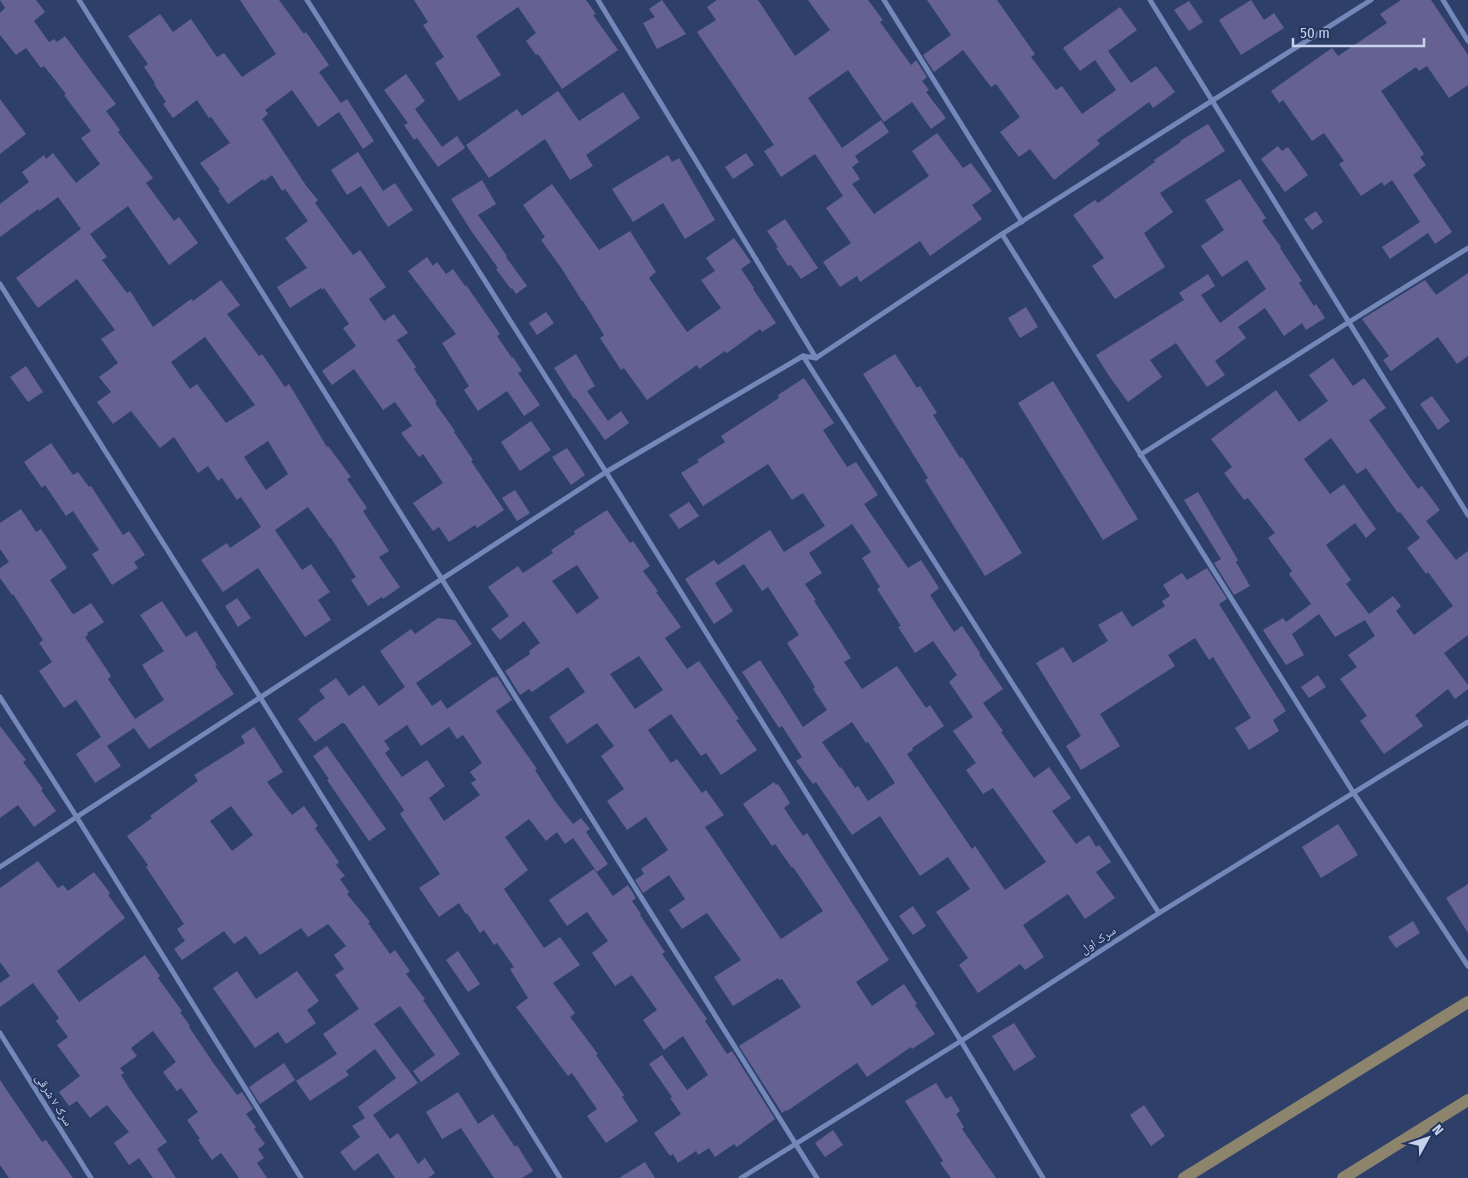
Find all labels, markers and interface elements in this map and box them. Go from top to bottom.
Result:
scale bar [1293,15,1424,47]
text: 50 m [1300,24,1330,42]
street label: سرک‌ اول [1077,923,1119,957]
street label: سرک ۷ شرقی [33,1071,75,1129]
north arrow [1403,1113,1453,1163]
text: N [1428,1121,1447,1139]

